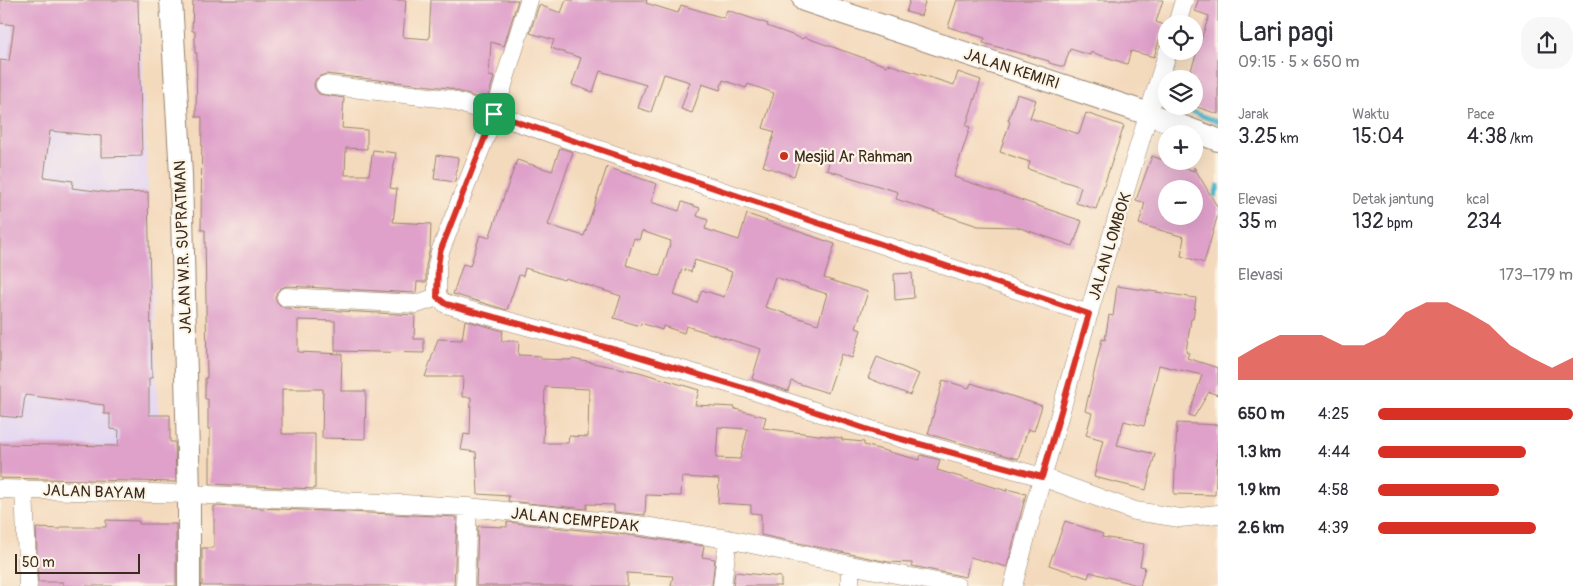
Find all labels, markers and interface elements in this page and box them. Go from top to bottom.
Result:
map controls [1158,15,1203,225]
button: locate [1158,15,1203,60]
text: Lari pagi [1238,15,1333,50]
button: share [1521,17,1573,69]
street label: JALAN KEMIRI [961,44,1062,94]
text: 09:15 · 5 × 650 m [1238,52,1360,72]
button: layers [1158,70,1203,115]
pin [473,93,515,135]
icon: arrive [480,100,508,128]
text: Jarak [1238,106,1269,123]
text: Waktu [1352,106,1389,123]
text: Pace [1467,106,1494,123]
text: 3.25 [1238,123,1277,150]
text: 15:04 [1352,123,1404,150]
text: 4:38 [1467,123,1507,150]
button: + [1158,125,1203,170]
text: km [1277,130,1299,147]
text: /km [1507,130,1533,147]
place label: Mesjid Ar Rahman [794,147,912,167]
marker: Mesjid Ar Rahman [778,150,790,162]
street label: JALAN W.R. SUPRATMAN [170,160,196,334]
button: − [1158,180,1203,225]
street label: JALAN LOMBOK [1084,190,1136,302]
text: Elevasi [1238,191,1277,208]
text: Detak jantung [1352,191,1434,208]
text: kcal [1467,191,1489,208]
text: 35 [1238,208,1261,235]
text: 132 [1352,208,1384,235]
text: 234 [1467,208,1502,235]
text: m [1261,215,1277,232]
text: bpm [1384,215,1413,232]
text: Elevasi [1238,265,1283,285]
text: 173–179 m [1499,265,1573,285]
text: 650 m [1238,404,1285,424]
text: 4:25 [1318,404,1349,424]
text: 1.3 km [1238,442,1281,462]
text: 4:44 [1318,442,1350,462]
street label: JALAN BAYAM [42,480,145,504]
text: 1.9 km [1238,480,1280,500]
text: 4:58 [1318,480,1348,500]
street label: JALAN CEMPEDAK [510,503,640,537]
text: 2.6 km [1238,518,1284,538]
text: 4:39 [1318,518,1349,538]
scale bar [15,551,140,574]
text: 50 m [22,554,55,571]

